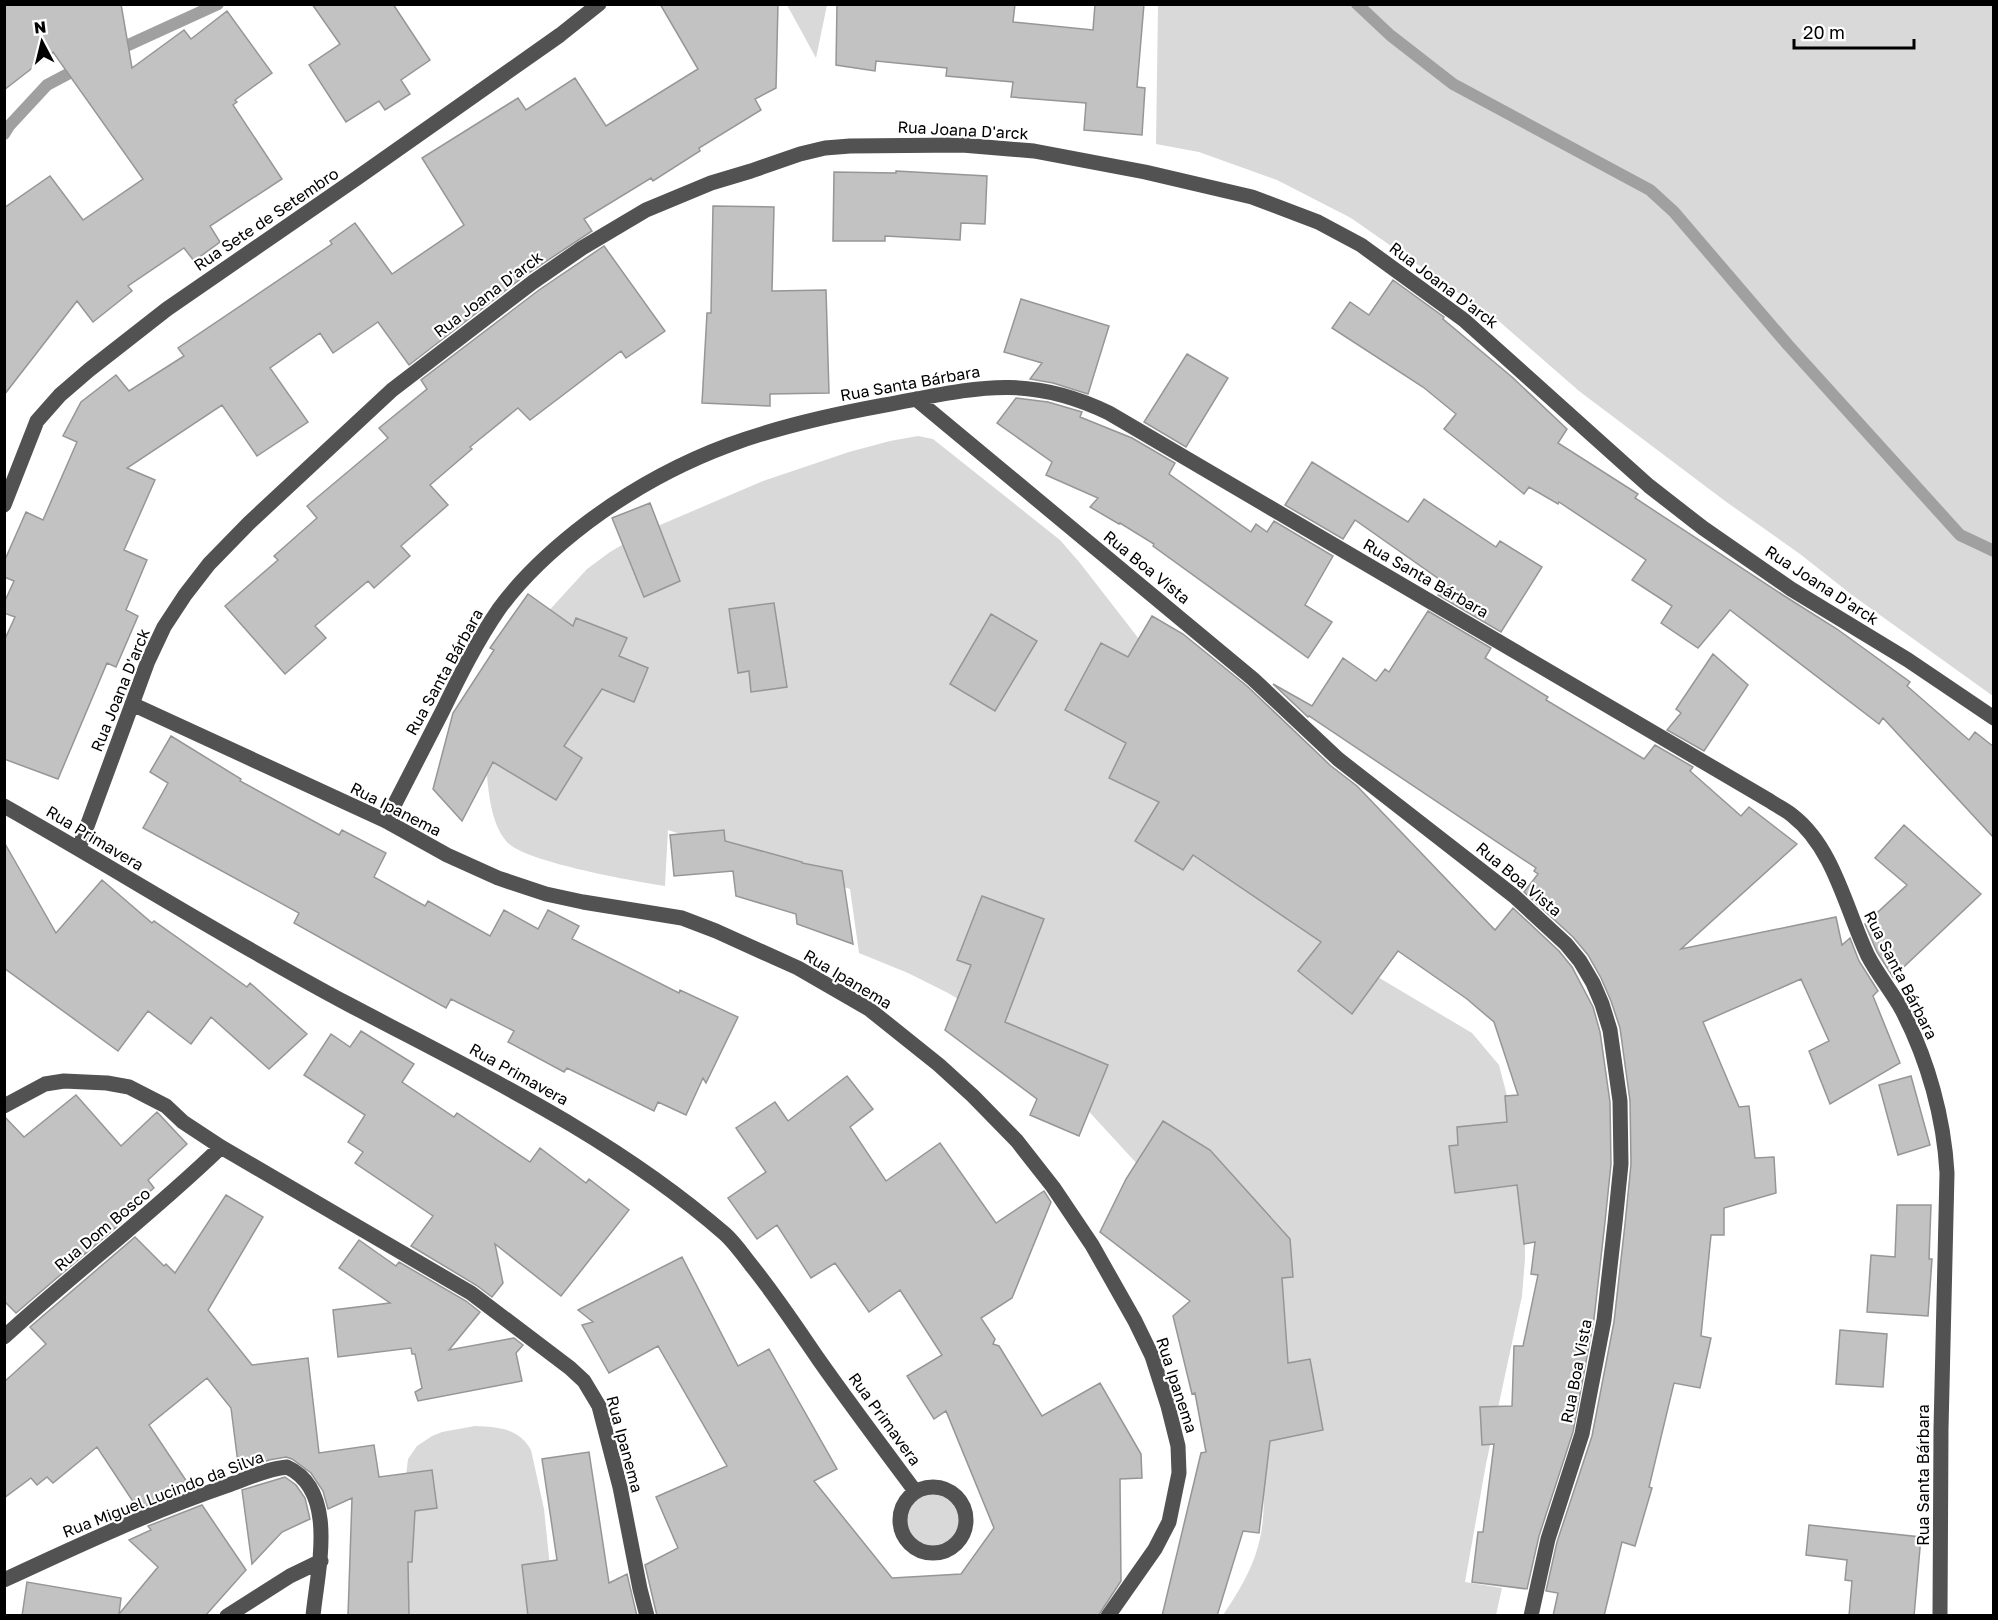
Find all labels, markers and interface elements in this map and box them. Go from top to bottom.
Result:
north arrow [12,12,72,72]
scale bar [1794,12,1914,50]
text: N [33,16,47,38]
text: 20 m [1803,21,1845,43]
street label: Rua Joana D'arck [897,117,1029,143]
street label: Rua Sete de Setembro [190,163,342,275]
street label: Rua Joana D'arck [1386,238,1502,332]
street label: Rua Joana D'arck [430,247,546,341]
street label: Rua Santa Bárbara [838,361,982,405]
street label: Rua Boa Vista [1100,526,1194,608]
street label: Rua Santa Bárbara [1360,534,1492,622]
street label: Rua Joana D'arck [1762,541,1882,629]
street label: Rua Santa Bárbara [401,605,487,739]
street label: Rua Joana D'arck [86,625,154,755]
street label: Rua Ipanema [347,778,445,840]
street label: Rua Primavera [43,801,147,875]
street label: Rua Boa Vista [1472,837,1566,921]
street label: Rua Santa Bárbara [1860,907,1942,1043]
street label: Rua Ipanema [800,945,896,1013]
street label: Rua Primavera [466,1039,572,1109]
street label: Rua Dom Bosco [50,1183,154,1275]
street label: Rua Boa Vista [1556,1317,1596,1425]
street label: Rua Ipanema [1152,1335,1202,1435]
street label: Rua Primavera [845,1369,925,1469]
street label: Rua Ipanema [602,1393,648,1495]
street label: Rua Santa Bárbara [1913,1404,1933,1546]
street label: Rua Miguel Lucindo da Silva [60,1446,266,1542]

